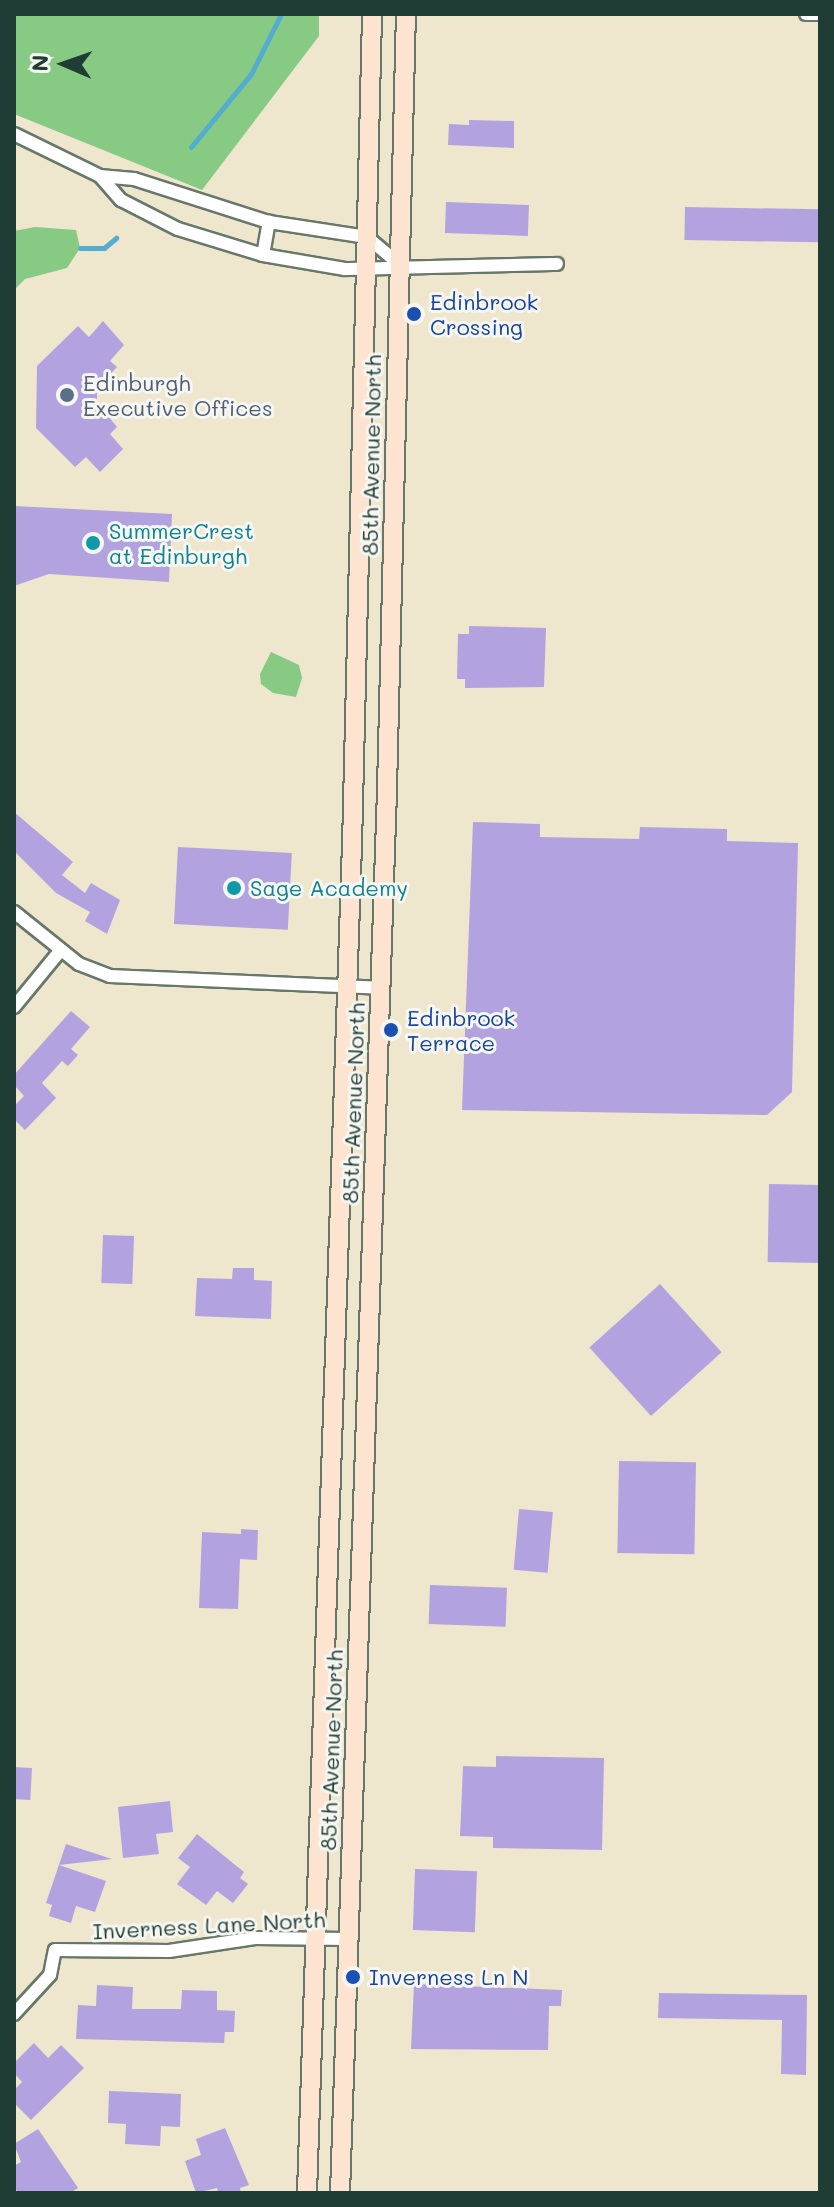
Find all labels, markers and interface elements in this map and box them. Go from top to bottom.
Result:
north arrow [24,24,104,104]
text: N [25,54,54,72]
place label: Edinbrook Crossing [430,288,538,340]
marker: Edinbrook Crossing [405,305,423,323]
street label: 85th Avenue North [356,354,386,556]
place label: Edinburgh Executive Offices [83,369,273,420]
marker: Edinburgh Executive Offices [58,386,76,404]
place label: SummerCrest at Edinburgh [109,517,254,568]
marker: SummerCrest at Edinburgh [84,534,102,552]
place label: Sage Academy [250,875,408,901]
marker: Sage Academy [225,879,243,897]
street label: 85th Avenue North [336,1002,370,1204]
place label: Edinbrook Terrace [407,1004,515,1056]
marker: Edinbrook Terrace [382,1021,400,1039]
street label: 85th Avenue North [314,1649,348,1851]
street label: Inverness Lane North [92,1906,326,1944]
place label: Inverness Ln N [369,1964,528,1990]
marker: Inverness Ln N [344,1968,362,1986]

